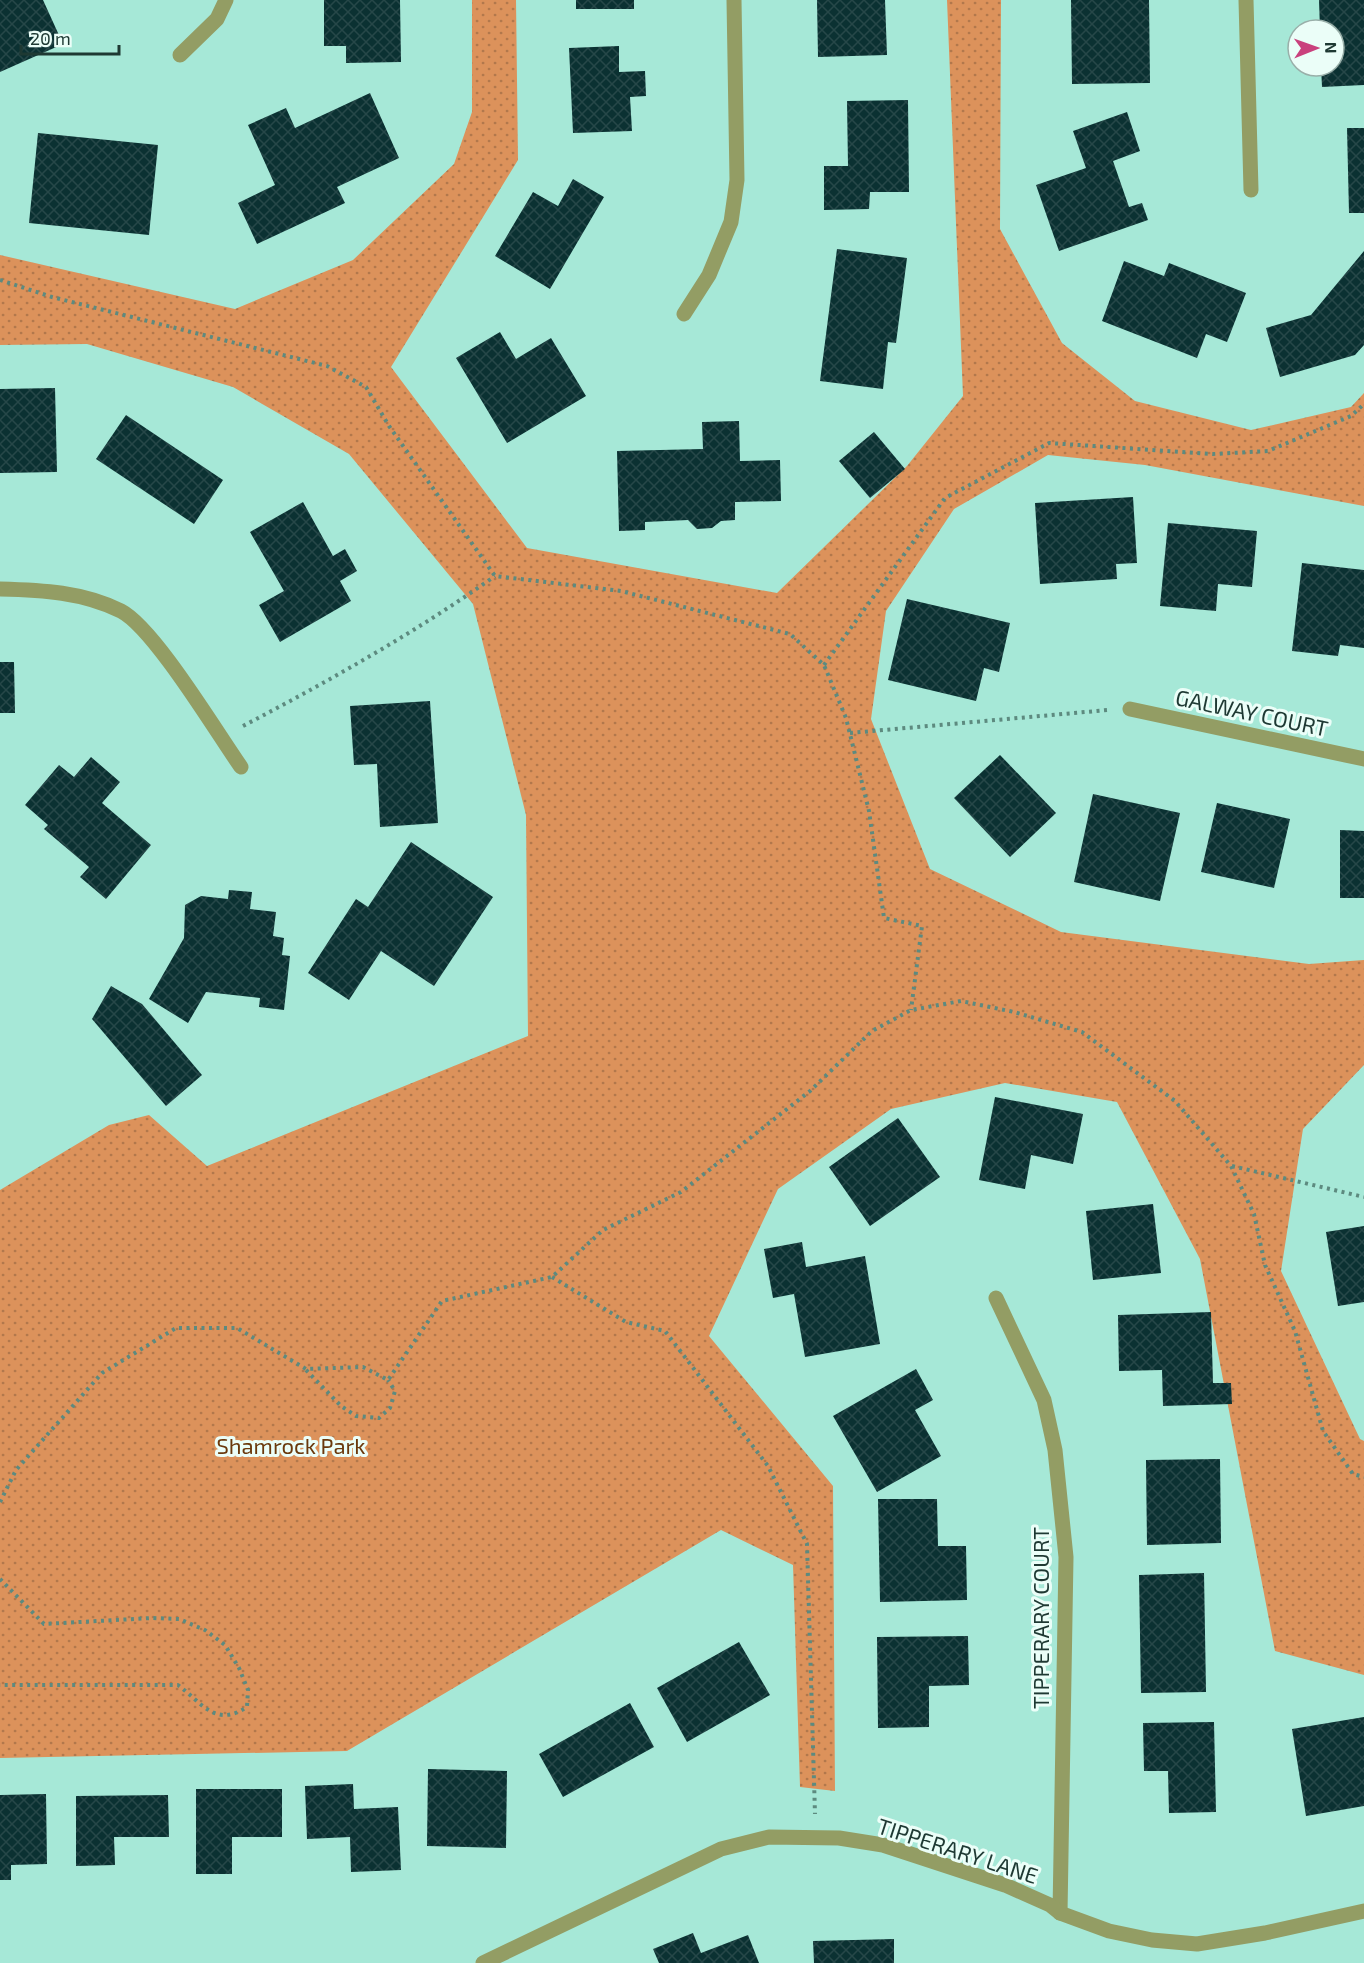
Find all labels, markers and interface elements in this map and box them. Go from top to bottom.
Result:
scale bar [21,18,118,56]
north arrow [1286,18,1346,78]
text: 20 m [30,27,71,49]
text: N [1322,42,1341,54]
street label: GALWAY COURT [1173,683,1331,741]
park label: Shamrock Park [216,1432,366,1458]
street label: TIPPERARY COURT [1027,1527,1053,1709]
street label: TIPPERARY LANE [875,1812,1041,1888]

